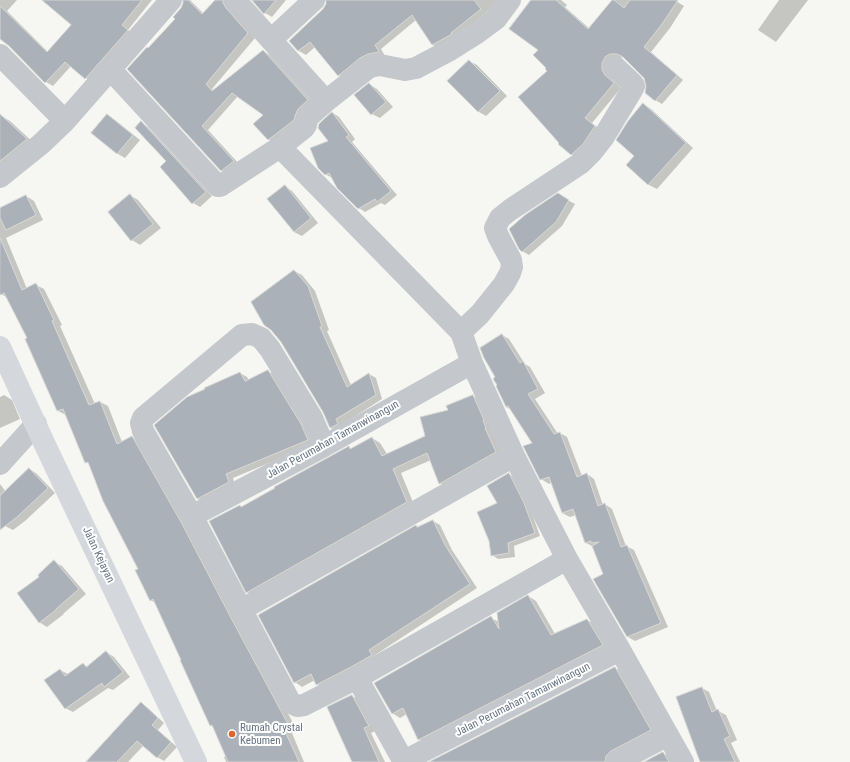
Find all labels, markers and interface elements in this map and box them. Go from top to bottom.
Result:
street label: Jalan Perumahan Tamanwinangun [265,398,401,482]
street label: Jalan Kejayan [79,525,117,585]
street label: Jalan Perumahan Tamanwinangun [454,660,592,740]
place label: Rumah Crystal Kebumen [240,721,303,747]
marker: Rumah Crystal Kebumen [227,729,237,739]

